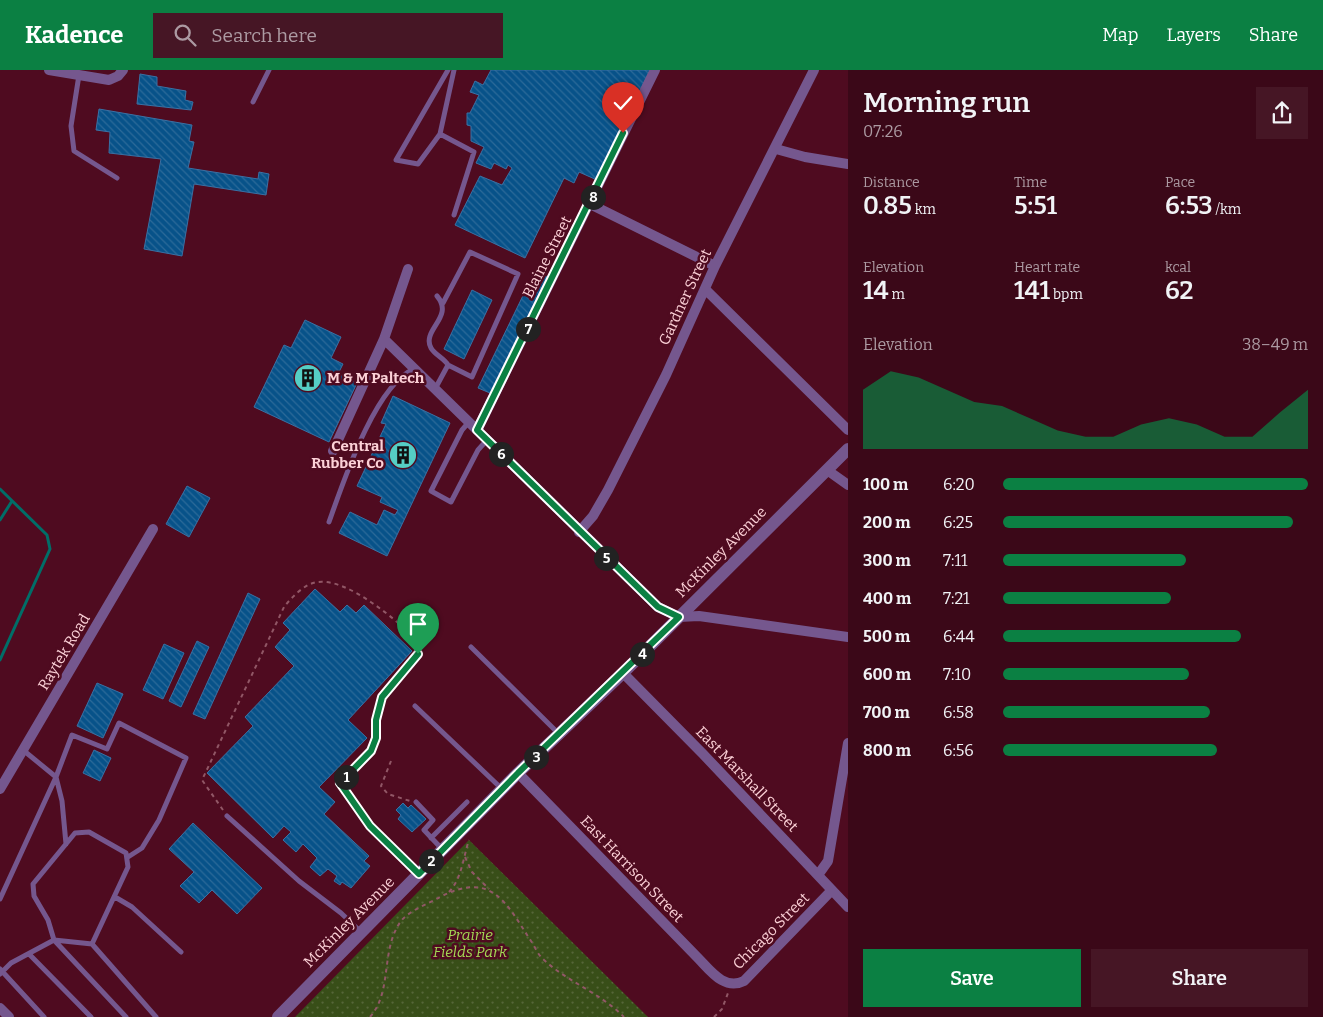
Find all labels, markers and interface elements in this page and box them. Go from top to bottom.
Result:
search box [153,13,503,58]
text: Kadence [25,21,123,49]
icon: search [171,21,199,49]
text: Search here [211,24,317,47]
text: Map [1102,24,1138,46]
text: Layers [1166,24,1221,46]
text: Share [1249,24,1298,46]
pin [602,82,644,133]
text: Morning run [863,86,1030,119]
button: share [1256,87,1308,139]
icon: check [609,89,637,117]
text: 07:26 [863,122,903,141]
text: Distance [863,174,920,191]
text: Time [1014,174,1047,191]
text: Pace [1165,174,1195,191]
pin: 8 [580,184,606,210]
text: 8 [589,189,598,206]
text: 0.85 [863,191,912,221]
text: 5:51 [1014,191,1057,221]
text: 6:53 [1165,191,1213,221]
text: km [912,201,936,218]
text: /km [1213,201,1241,218]
street label: Blaine Street [519,213,576,301]
street label: Gardner Street [655,246,715,348]
text: Elevation [863,259,924,276]
text: Heart rate [1014,259,1080,276]
text: kcal [1165,259,1191,276]
text: 14 [863,276,889,306]
text: 141 [1014,276,1050,306]
text: 62 [1165,276,1193,306]
text: m [889,286,905,303]
text: bpm [1050,286,1083,303]
pin: 7 [516,316,540,342]
text: 7 [525,321,532,338]
text: Elevation [863,335,933,354]
text: 38–49 m [1242,335,1308,354]
building icon: M & M Paltech [293,363,323,393]
place label: M & M Paltech [327,369,425,387]
place label: Central Rubber Co [311,437,384,472]
building icon: Central Rubber Co [388,440,418,470]
pin: 6 [488,442,514,466]
text: 6 [497,446,506,463]
text: 100 m [863,475,908,494]
text: 6:20 [943,475,975,494]
street label: McKinley Avenue [672,503,770,601]
text: 200 m [863,513,910,532]
text: 6:25 [943,513,973,532]
pin: 5 [594,546,618,570]
text: 5 [603,550,610,567]
text: 300 m [863,551,911,570]
text: 7:11 [943,551,967,570]
text: 400 m [863,589,911,608]
text: 7:21 [943,589,970,608]
pin [397,603,439,654]
icon: arrive [404,610,432,638]
street label: Raytek Road [34,611,94,693]
text: 500 m [863,627,910,646]
text: 6:44 [943,627,975,646]
pin: 4 [630,642,654,666]
text: 4 [638,646,647,663]
text: 600 m [863,665,911,684]
text: 7:10 [943,665,971,684]
text: 700 m [863,703,910,722]
text: 6:58 [943,703,974,722]
street label: East Marshall Street [692,723,802,836]
text: 800 m [863,741,911,760]
text: 6:56 [943,741,974,760]
pin: 3 [524,744,548,770]
text: 3 [532,749,541,766]
pin: 1 [334,764,358,790]
text: 1 [343,769,350,786]
street label: East Harrison Street [577,812,688,926]
pin: 2 [418,848,444,874]
text: 2 [428,853,435,870]
street label: McKinley Avenue [300,873,398,971]
street label: Chicago Street [729,889,813,973]
park label: Prairie Fields Park [433,926,508,961]
button: Save [863,949,1081,1007]
button: Share [1091,949,1308,1007]

